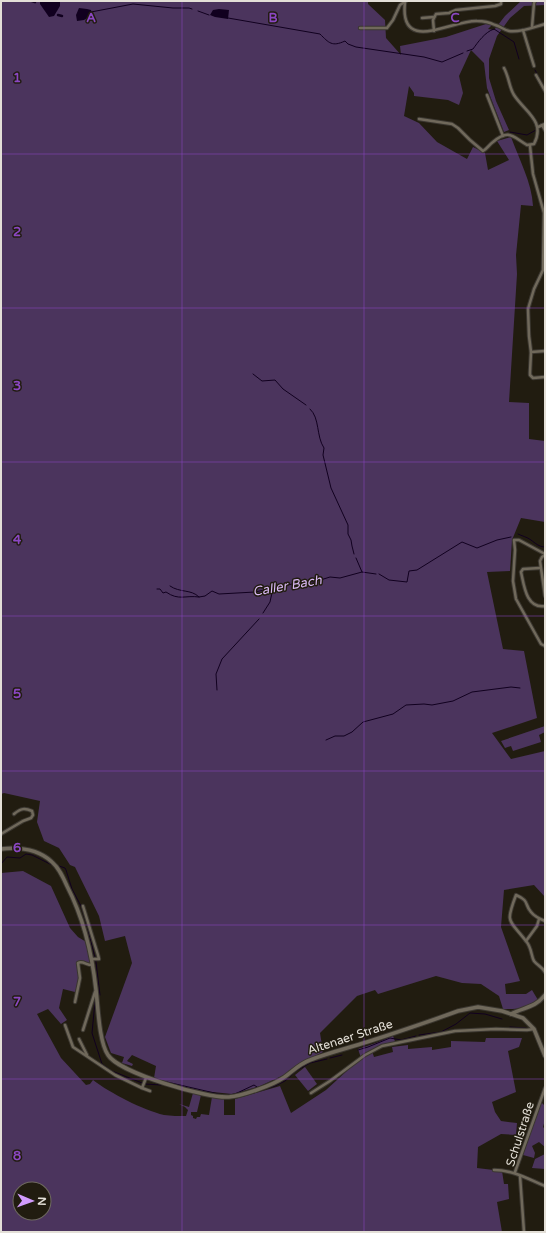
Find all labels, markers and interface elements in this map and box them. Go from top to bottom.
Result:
text: A [86,10,96,26]
text: B [268,10,278,26]
text: C [450,10,460,26]
text: 1 [13,70,21,86]
text: 2 [13,224,21,240]
text: 3 [13,378,21,394]
text: 4 [13,532,22,548]
water label: Caller Bach [251,572,324,600]
text: 5 [13,686,21,702]
text: 6 [13,840,21,856]
text: 7 [13,994,21,1010]
street label: Altenaer Straße [306,1017,395,1057]
street label: Schulstraße [503,1100,537,1168]
text: 8 [13,1148,21,1164]
north arrow [12,1181,52,1221]
text: N [35,1197,48,1206]

